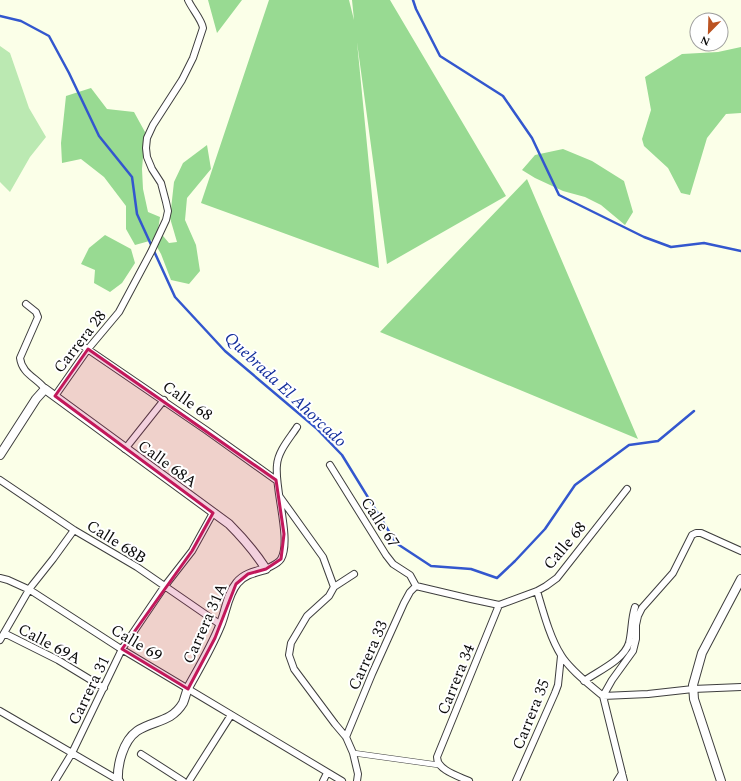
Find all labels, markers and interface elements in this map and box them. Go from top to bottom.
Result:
north arrow [689,12,729,52]
text: N [698,31,713,50]
street label: Carrera 28 [47,305,112,378]
water label: Quebrada El Ahorcado [218,326,353,454]
street label: Calle 68 [157,375,217,427]
street label: Calle 68A [133,434,202,494]
street label: Calle 67 [355,492,406,553]
street label: Calle 68B [82,514,151,570]
street label: Calle 68 [537,516,592,575]
street label: Carrera 31A [176,579,233,668]
street label: Calle 69A [14,617,85,671]
street label: Carrera 33 [342,617,394,694]
street label: Calle 69 [106,618,167,668]
street label: Carrera 34 [431,640,481,718]
street label: Carrera 31 [62,652,116,729]
street label: Carrera 35 [506,675,556,753]

